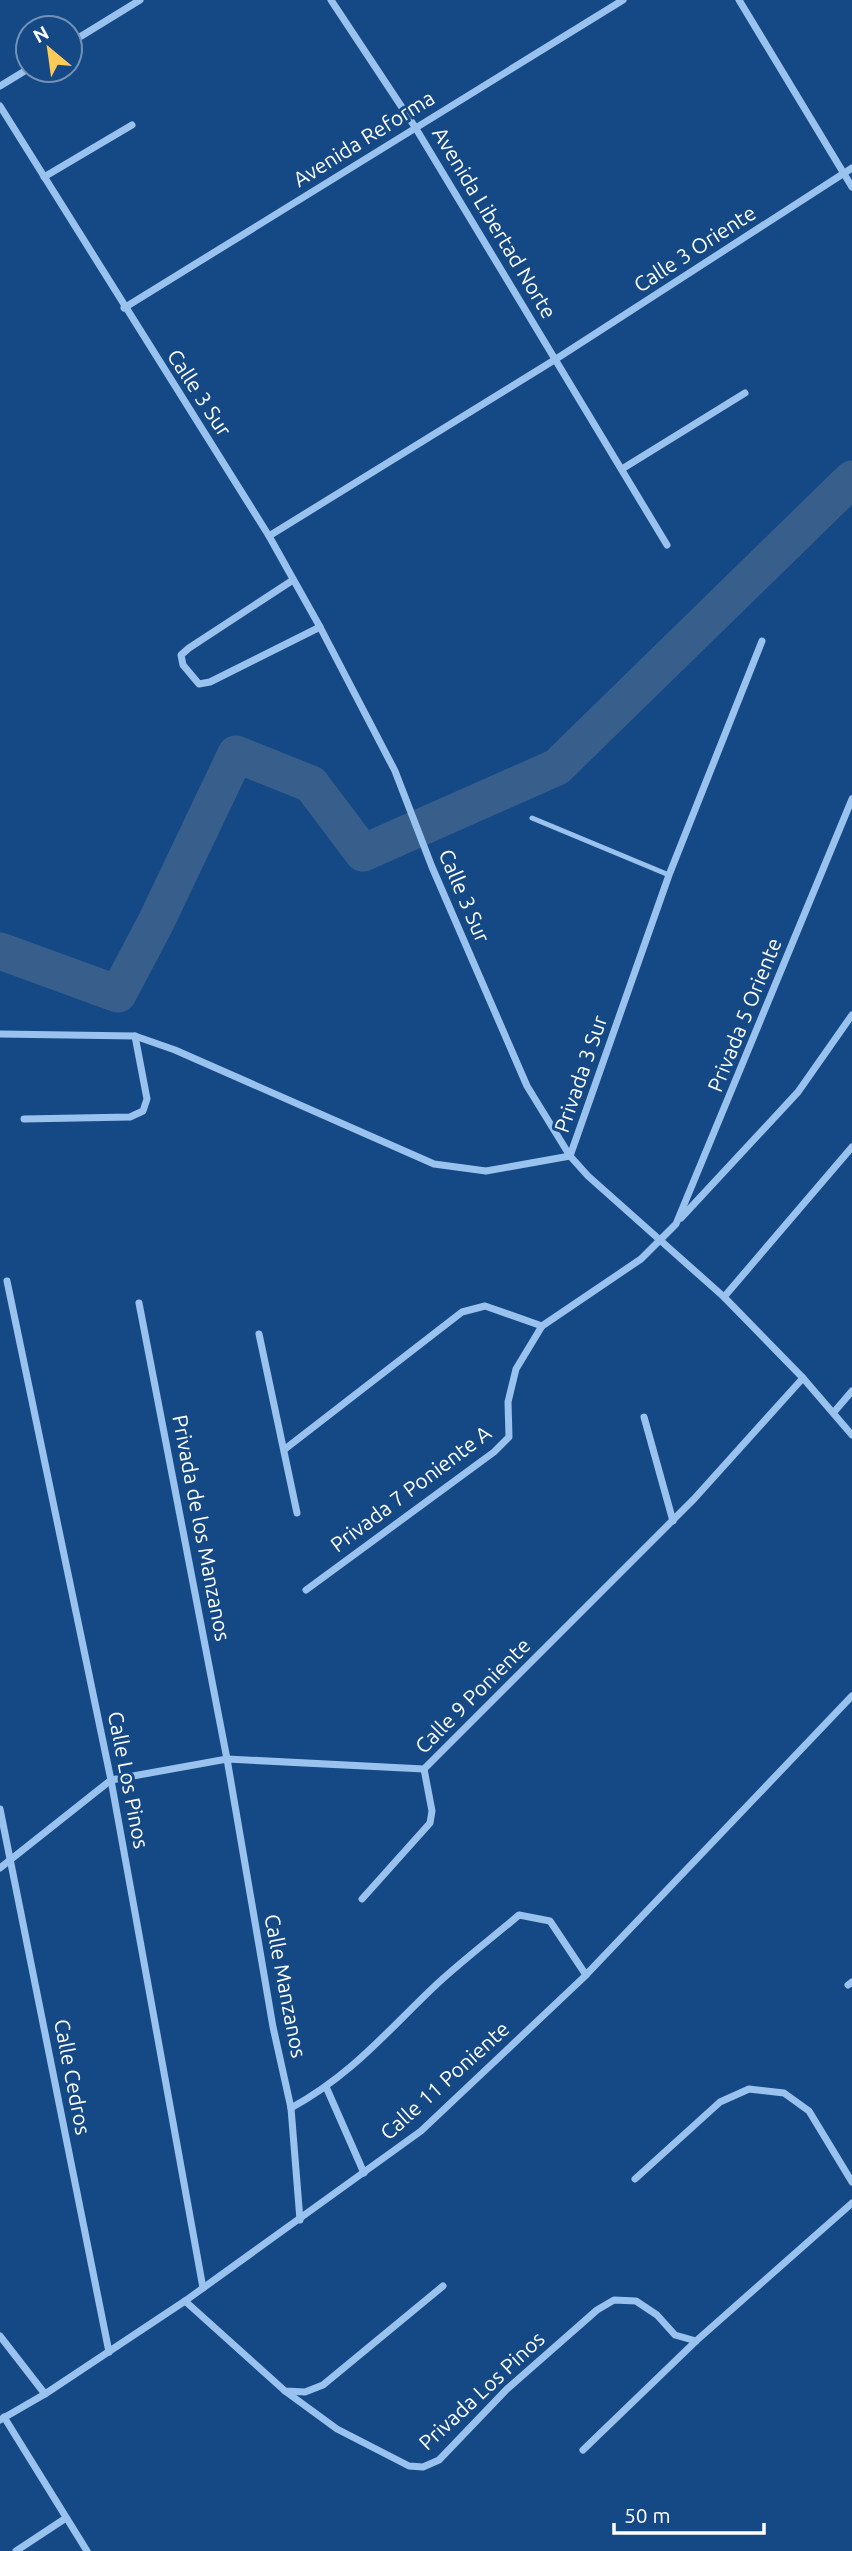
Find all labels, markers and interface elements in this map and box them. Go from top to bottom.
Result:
north arrow [14,14,84,84]
text: N [29,21,52,47]
street label: Avenida Reforma [288,85,438,191]
street label: Avenida Libertad Norte [428,122,562,322]
street label: Calle 3 Oriente [629,200,760,296]
street label: Calle 3 Sur [163,345,237,440]
street label: Calle 3 Sur [435,845,495,946]
street label: Privada 5 Oriente [702,934,786,1095]
street label: Privada 3 Sur [549,1012,611,1135]
street label: Privada de los Manzanos [168,1413,236,1643]
street label: Privada 7 Poniente A [325,1420,496,1556]
street label: Calle 9 Poniente [410,1633,535,1758]
street label: Calle Los Pinos [104,1709,154,1850]
street label: Calle Manzanos [260,1912,312,2060]
street label: Calle 11 Poniente [375,2016,514,2144]
street label: Calle Cedros [50,2017,96,2137]
street label: Privada Los Pinos [414,2326,549,2454]
scale bar [614,2492,764,2536]
text: 50 m [624,2503,671,2527]

